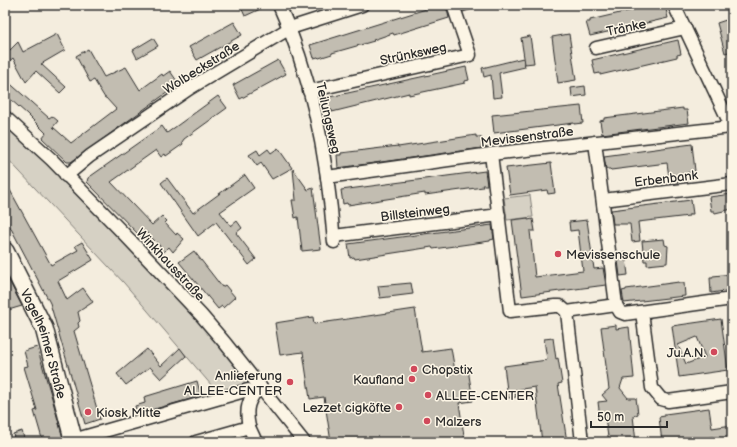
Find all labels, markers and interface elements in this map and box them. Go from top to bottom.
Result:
street label: Tränke [605,16,648,40]
street label: Wolbeckstraße [160,38,243,98]
street label: Strünksweg [378,39,448,69]
street label: Teilungsweg [312,81,344,155]
street label: Mevissenstraße [480,123,575,151]
street label: Erbenbank [633,167,700,191]
street label: Billsteinweg [380,201,451,225]
street label: Winkhausstraße [133,225,208,304]
place label: Mevissenschule [566,247,661,263]
marker: Mevissenschule [553,249,563,259]
street label: Vogelheimer Straße [16,286,69,401]
place label: Ju.A.N. [667,345,706,361]
marker: Ju.A.N. [709,347,719,357]
place label: Chopstix [422,362,473,378]
marker: Chopstix [409,364,419,374]
place label: Anlieferung ALLEE-CENTER [184,368,282,399]
place label: Kaufland [353,372,404,388]
marker: Kaufland [407,374,417,384]
marker: Anlieferung ALLEE-CENTER [285,377,295,387]
place label: ALLEE-CENTER [436,388,534,404]
marker: ALLEE-CENTER [423,390,433,400]
place label: Lezzet cigköfte [303,400,391,416]
marker: Lezzet cigköfte [394,402,404,412]
scale bar [591,403,667,429]
place label: Kiosk Mitte [96,405,161,421]
marker: Kiosk Mitte [83,407,93,417]
text: 50 m [597,410,624,425]
place label: Malzers [435,414,482,430]
marker: Malzers [422,416,432,426]

